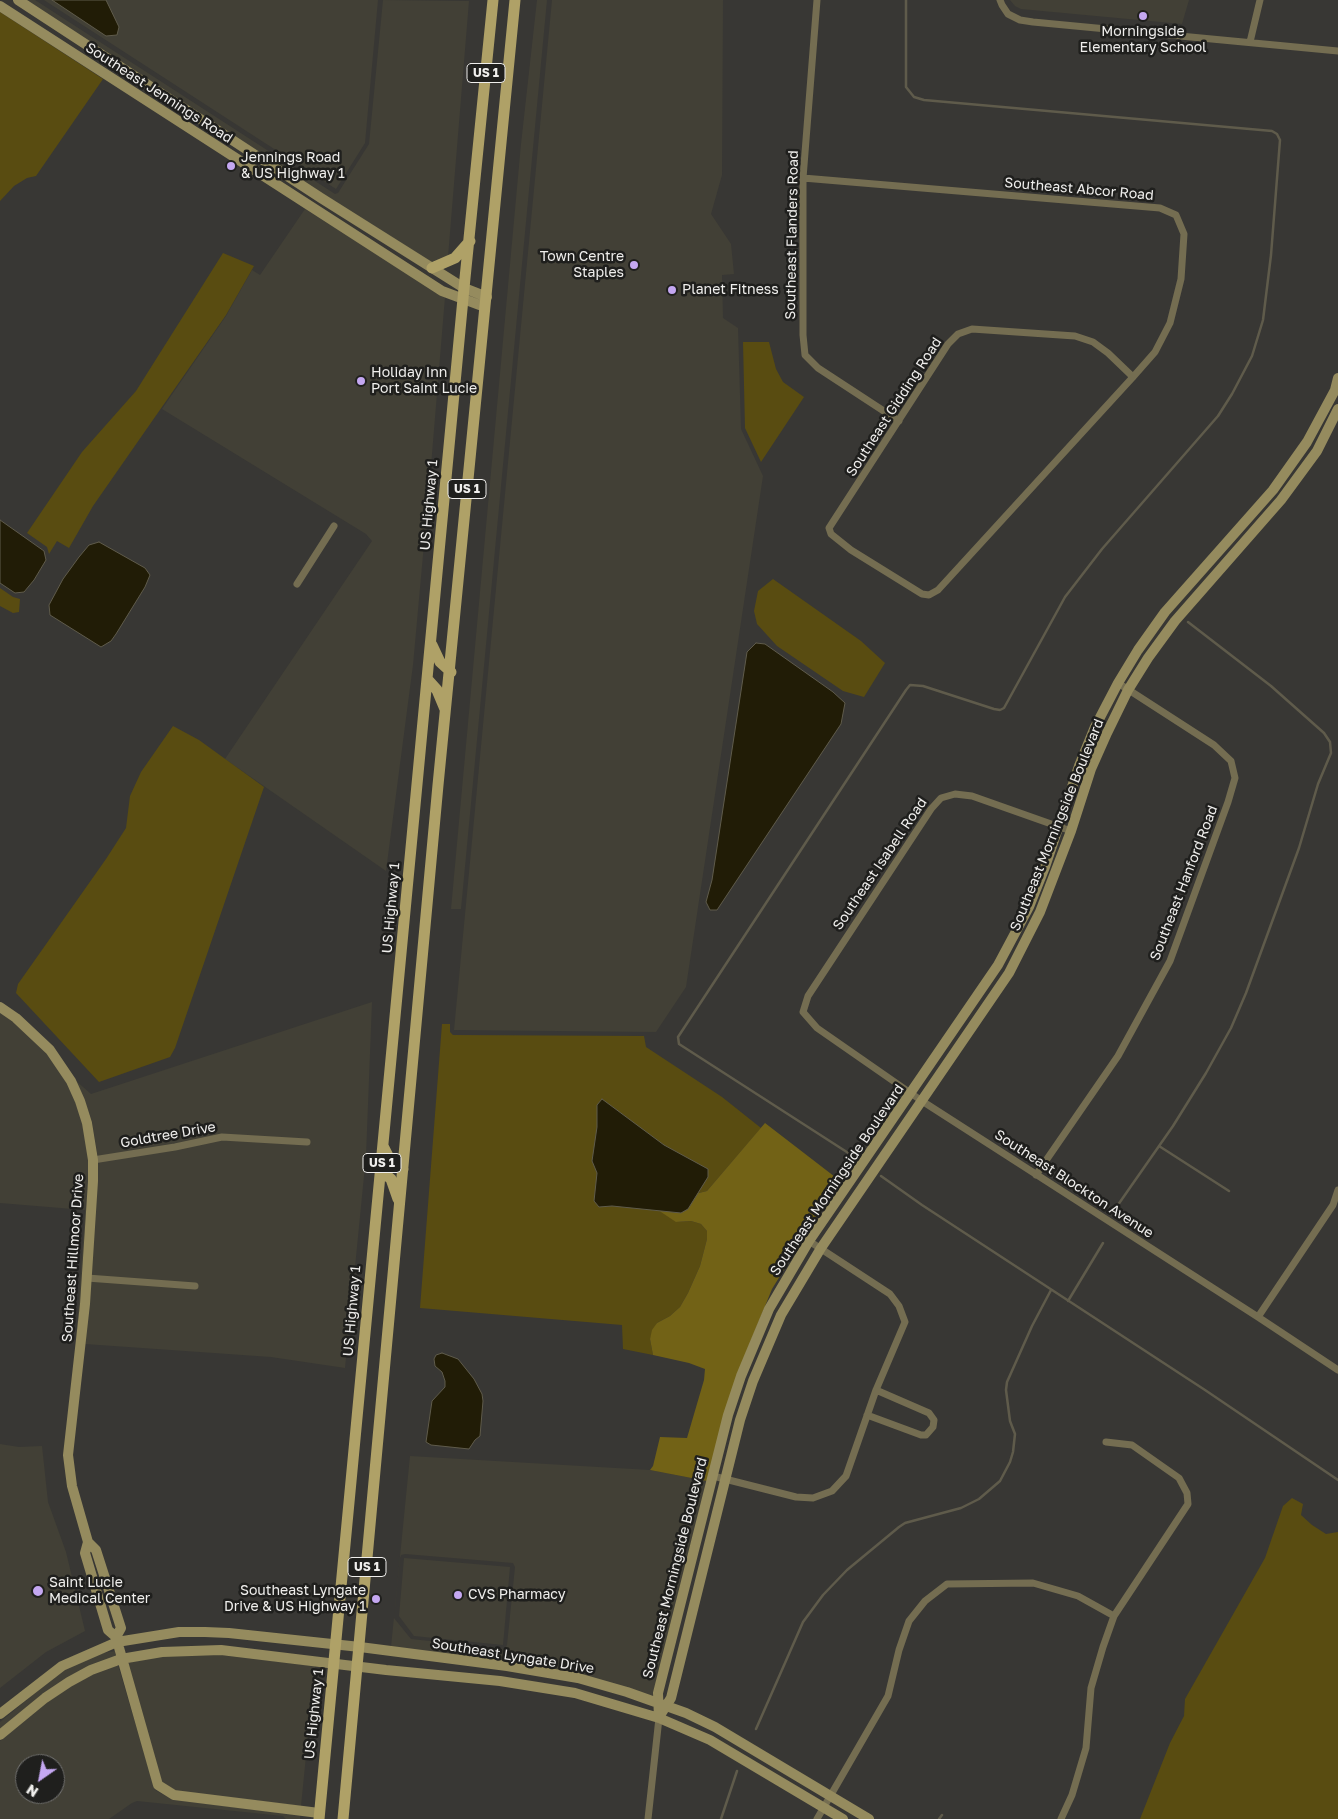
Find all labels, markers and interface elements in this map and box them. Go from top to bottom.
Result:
marker: Morningside Elementary School [1137,10,1149,22]
place label: Morningside Elementary School [1079,24,1207,56]
street label: Southeast Jennings Road [82,39,236,147]
road number: US 1 [467,64,505,82]
place label: Jennings Road & US Highway 1 [241,150,345,182]
street label: Southeast Flanders Road [782,150,802,320]
marker: Jennings Road & US Highway 1 [225,160,237,172]
street label: Southeast Abcor Road [1004,174,1154,204]
place label: Town Centre Staples [540,249,624,282]
marker: Town Centre Staples [628,259,640,271]
place label: Planet Fitness [682,282,779,298]
marker: Planet Fitness [666,284,678,296]
street label: Southeast Gidding Road [843,334,945,480]
place label: Holiday Inn Port Saint Lucie [371,365,477,398]
marker: Holiday Inn Port Saint Lucie [355,375,367,387]
street label: US Highway 1 [417,459,441,551]
road number: US 1 [448,479,486,498]
street label: Southeast Morningside Boulevard [1007,717,1107,933]
street label: Southeast Isabell Road [829,795,931,933]
street label: Southeast Hanford Road [1147,803,1221,963]
street label: US Highway 1 [379,862,403,954]
street label: Southeast Morningside Boulevard [767,1081,907,1279]
street label: Goldtree Drive [119,1118,217,1152]
street label: Southeast Blockton Avenue [991,1126,1157,1242]
road number: US 1 [363,1154,401,1172]
street label: Southeast Hillmoor Drive [59,1173,87,1343]
street label: US Highway 1 [340,1265,364,1357]
street label: Southeast Morningside Boulevard [639,1456,711,1680]
road number: US 1 [348,1558,386,1576]
place label: Saint Lucie Medical Center [49,1575,150,1608]
place label: Southeast Lyngate Drive & US Highway 1 [224,1583,366,1615]
marker: Saint Lucie Medical Center [31,1584,45,1598]
place label: CVS Pharmacy [468,1587,566,1603]
marker: CVS Pharmacy [452,1589,464,1601]
marker: Southeast Lyngate Drive & US Highway 1 [370,1593,382,1605]
street label: Southeast Lyngate Drive [431,1635,595,1677]
street label: US Highway 1 [301,1668,327,1760]
north arrow [15,1754,65,1804]
text: N [23,1781,41,1801]

